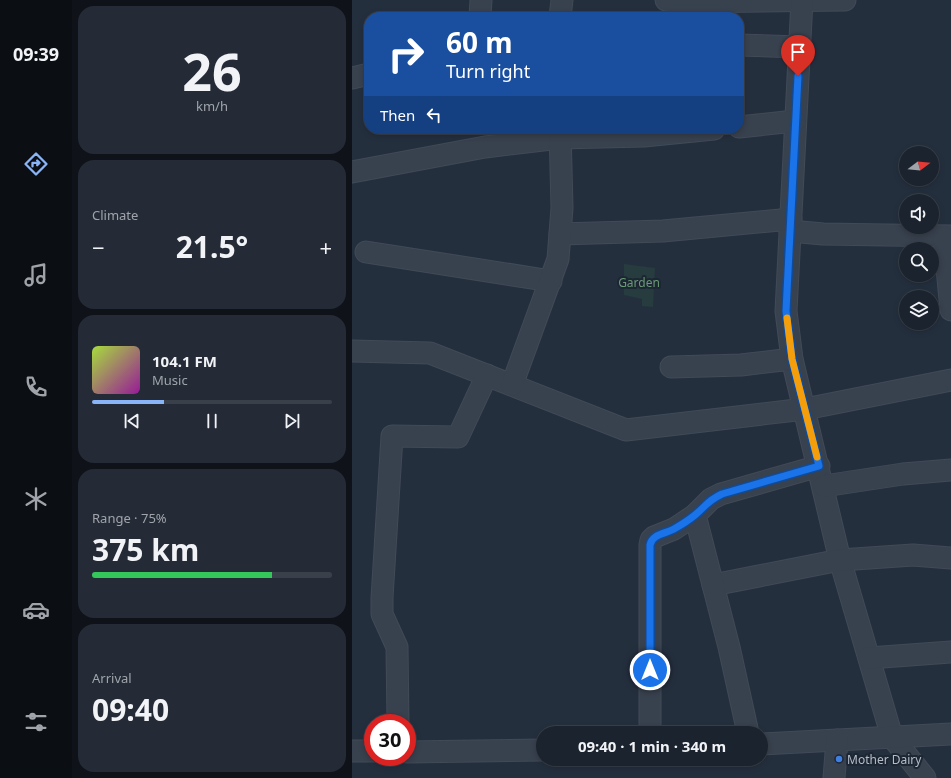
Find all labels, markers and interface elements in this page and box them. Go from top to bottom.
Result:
text: 60 m [446,23,513,61]
icon: right [380,28,432,80]
text: 26 [182,35,242,106]
pin [781,35,815,76]
icon: arrive [787,41,809,63]
text: 09:39 [13,42,59,66]
text: Turn right [446,59,530,83]
text: km/h [196,97,228,115]
icon: left [423,104,445,126]
text: Then [380,105,415,125]
north arrow [899,146,939,186]
map controls [899,146,939,330]
icon: directions [22,150,50,178]
button: sound [899,194,939,234]
text: Climate [92,206,138,224]
text: 21.5° [176,226,248,267]
text: − [92,232,105,262]
text: + [319,232,332,262]
button: search [899,242,939,282]
icon: music [22,261,50,289]
park label: Garden [618,274,660,291]
button: layers [899,290,939,330]
text: 104.1 FM [152,351,217,371]
text: Music [152,371,188,389]
icon: phone [22,373,50,401]
icon: previous [121,410,143,432]
icon: pause [201,410,223,432]
icon: next [281,410,303,432]
icon: climate [22,485,50,513]
text: Range · 75% [92,509,167,527]
text: 375 km [92,529,199,570]
icon: car [22,596,50,624]
position arrow [629,649,671,691]
text: Arrival [92,669,132,687]
text: 09:40 [92,689,169,730]
icon: filters [22,708,50,736]
speed limit sign: 30 [364,714,416,766]
text: 09:40 · 1 min · 340 m [578,736,726,756]
place label: Mother Dairy [847,751,922,768]
marker: Mother Dairy [834,754,844,764]

